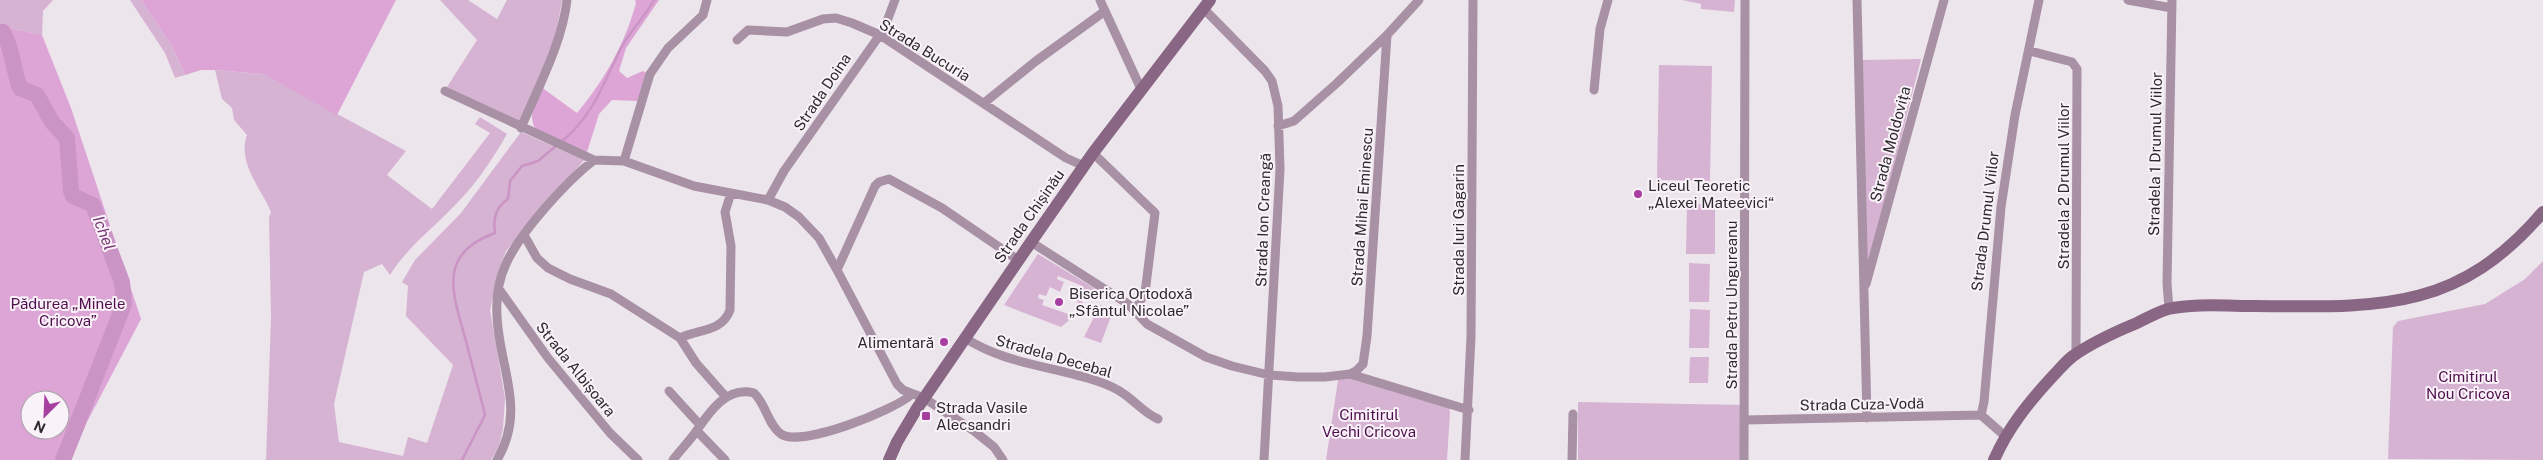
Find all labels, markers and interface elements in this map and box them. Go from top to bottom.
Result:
street label: Strada Bucuria [876,15,974,85]
street label: Strada Doina [790,50,854,134]
street label: Stradela 1 Drumul Viilor [2145,72,2165,236]
street label: Strada Moldovița [1866,84,1914,204]
street label: Stradela 2 Drumul Viilor [2055,102,2072,269]
street label: Strada Mihai Eminescu [1348,127,1376,287]
street label: Strada Drumul Viilor [1968,150,2002,292]
street label: Strada Ion Creangă [1252,153,1274,287]
street label: Strada Iuri Gagarin [1450,164,1467,296]
street label: Strada Chișinău [990,166,1068,266]
place label: Liceul Teoretic „Alexei Mateevici“ [1648,177,1774,211]
marker: Liceul Teoretic „Alexei Mateevici“ [1632,188,1644,200]
water label: Ichel [89,213,119,253]
street label: Strada Petru Ungureanu [1723,221,1740,389]
place label: Biserica Ortodoxă „Sfântul Nicolae” [1069,285,1192,319]
park label: Pădurea „Minele Cricova” [11,295,125,329]
marker: Biserica Ortodoxă „Sfântul Nicolae” [1053,296,1065,308]
street label: Strada Albișoara [533,318,619,420]
street label: Stradela Decebal [994,331,1114,381]
place label: Alimentară [857,334,934,351]
marker: Alimentară [938,336,950,348]
park label: Cimitirul Nou Cricova [2426,368,2510,402]
north arrow [20,390,70,440]
street label: Strada Cuza-Vodă [1800,394,1924,414]
place label: Strada Vasile Alecsandri [936,399,1028,433]
park label: Cimitirul Vechi Cricova [1322,406,1416,440]
marker: Strada Vasile Alecsandri [920,410,932,422]
text: N [31,417,48,436]

